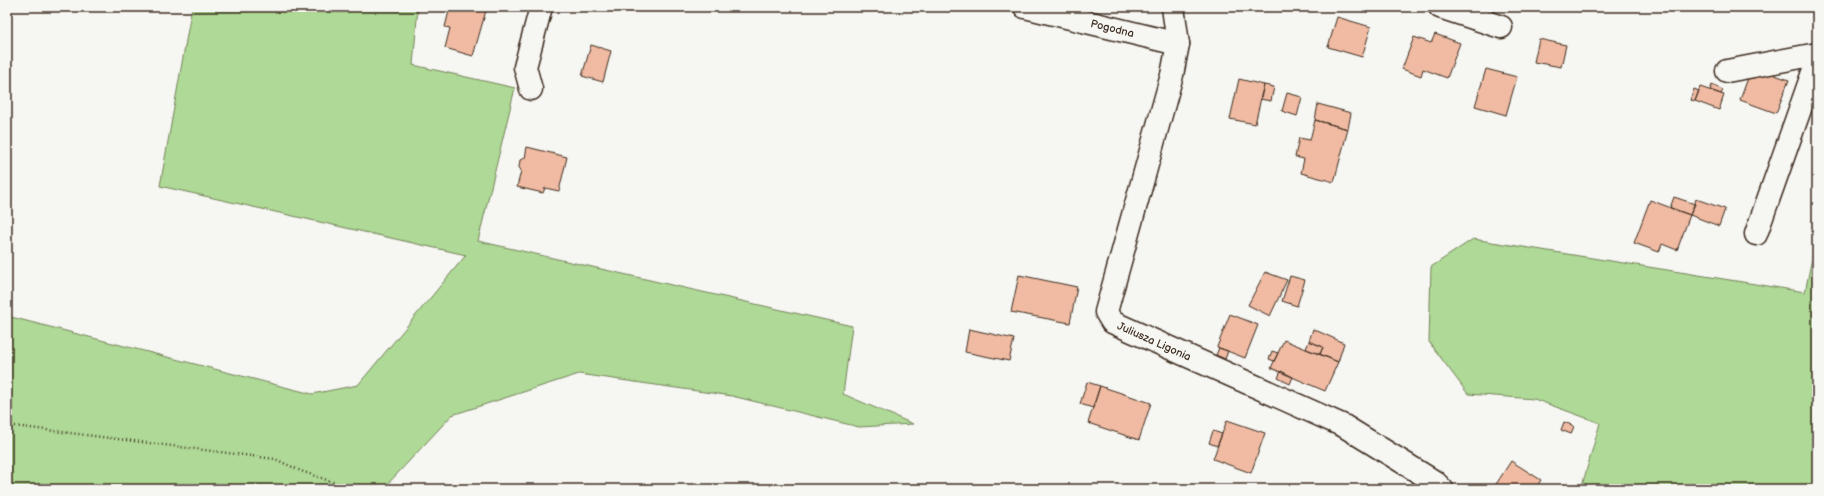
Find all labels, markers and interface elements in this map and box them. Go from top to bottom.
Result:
street label: Pogodna [1089,17,1135,40]
street label: Juliusza Ligonia [1115,319,1193,364]

